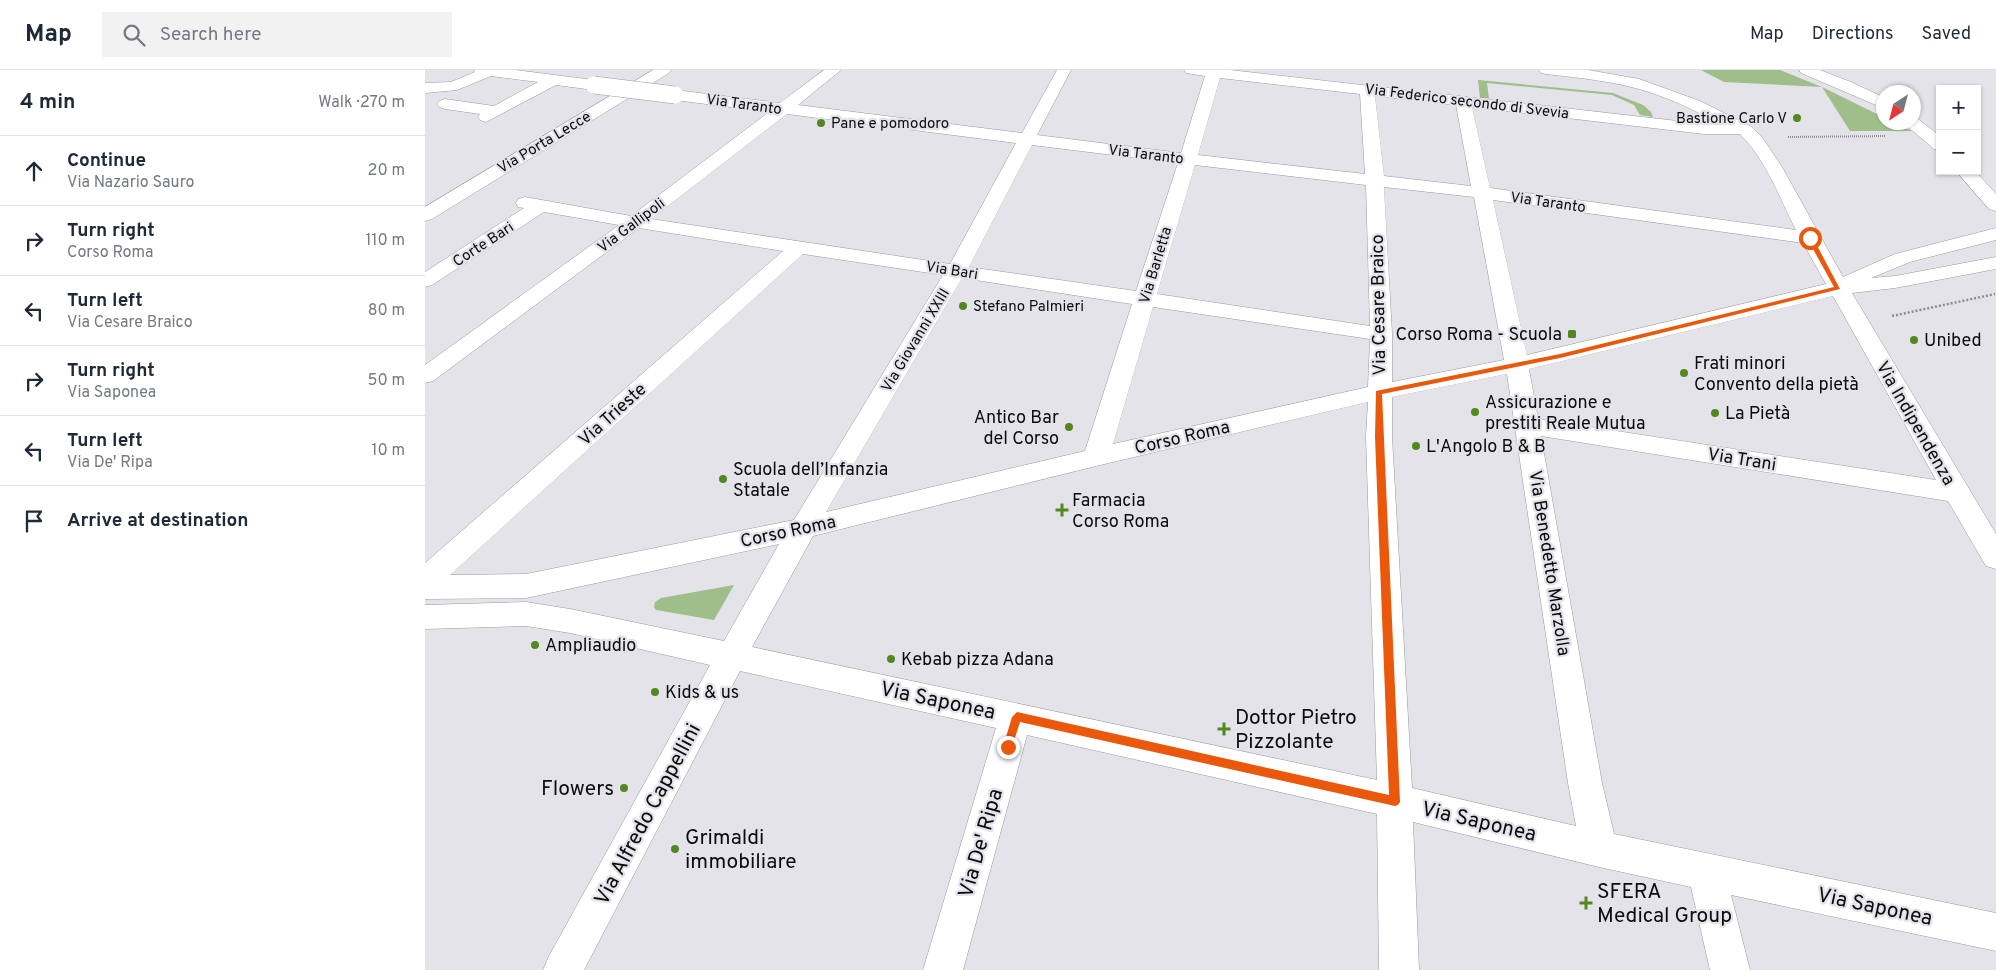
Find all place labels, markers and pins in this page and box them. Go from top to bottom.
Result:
place label: Bastione Carlo V [1676,110,1787,129]
marker: Bastione Carlo V [1791,112,1803,124]
place label: Pane e pomodoro [831,115,949,134]
marker: Pane e pomodoro [815,117,827,129]
place label: Stefano Palmieri [973,298,1084,317]
marker: Stefano Palmieri [957,300,969,312]
place label: Corso Roma - Scuola [1395,324,1562,347]
marker: Corso Roma - Scuola [1566,328,1578,340]
place label: Unibed [1924,330,1982,353]
marker: Unibed [1908,334,1920,346]
place label: Frati minori Convento della pietà [1694,353,1859,397]
marker: Frati minori Convento della pietà [1678,367,1690,379]
place label: Assicurazione e prestiti Reale Mutua [1485,392,1646,436]
place label: La Pietà [1725,403,1790,426]
marker: Assicurazione e prestiti Reale Mutua [1469,406,1481,418]
place label: Antico Bar del Corso [974,407,1059,451]
marker: La Pietà [1709,407,1721,419]
marker: Antico Bar del Corso [1063,421,1075,433]
place label: L'Angolo B & B [1426,436,1546,459]
marker: L'Angolo B & B [1410,440,1422,452]
place label: Scuola dell’Infanzia Statale [733,459,888,503]
marker: Scuola dell’Infanzia Statale [717,473,729,485]
place label: Farmacia Corso Roma [1072,490,1169,534]
marker: Farmacia Corso Roma [1056,504,1068,516]
place label: Ampliaudio [545,635,636,658]
marker: Ampliaudio [529,639,541,651]
place label: Kebab pizza Adana [901,649,1054,672]
marker: Kebab pizza Adana [885,653,897,665]
place label: Kids & us [665,682,739,705]
marker: Kids & us [649,686,661,698]
place label: Dottor Pietro Pizzolante [1235,705,1357,756]
marker: Dottor Pietro Pizzolante [1217,722,1231,736]
place label: Flowers [541,776,614,803]
marker: Flowers [618,782,630,794]
place label: Grimaldi immobiliare [685,825,796,876]
marker: Grimaldi immobiliare [669,843,681,855]
place label: SFERA Medical Group [1597,879,1732,930]
marker: SFERA Medical Group [1579,896,1593,910]

